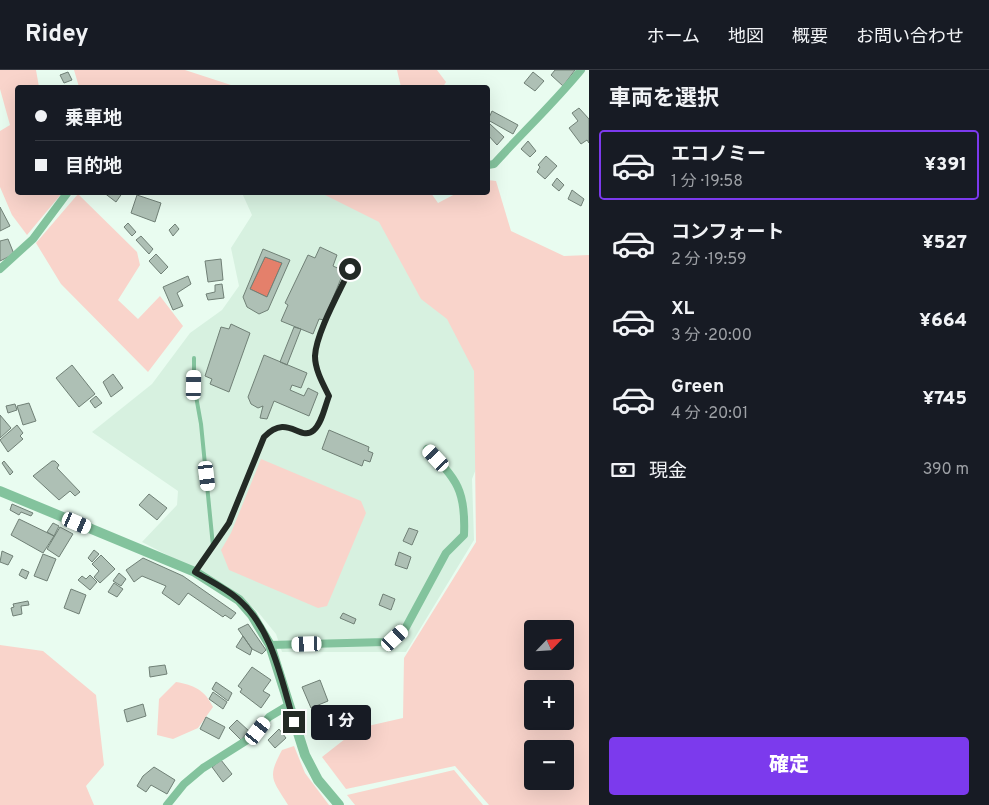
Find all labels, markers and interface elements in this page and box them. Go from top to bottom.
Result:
text: Ridey [25,20,89,50]
text: ホーム [647,26,700,49]
text: 地図 [728,26,764,49]
text: 概要 [792,26,828,49]
text: お問い合わせ [856,26,964,49]
text: 車両を選択 [609,86,719,113]
text: 乗車地 [65,107,122,131]
icon: car [611,143,656,188]
text: エコノミー [671,143,766,167]
text: ¥391 [924,153,967,177]
text: 目的地 [65,155,122,179]
text: 1 分 · 19:58 [671,172,743,192]
icon: car [611,221,656,266]
text: コンフォート [671,221,784,245]
text: ¥527 [922,231,967,255]
text: 2 分 · 19:59 [671,250,747,270]
route start [339,258,361,280]
text: XL [671,297,694,321]
icon: car [611,299,656,344]
text: ¥664 [919,309,967,333]
text: 3 分 · 20:00 [671,326,752,346]
car [186,370,201,400]
text: Green [671,375,724,399]
icon: car [611,377,656,422]
text: ¥745 [922,387,967,411]
text: 4 分 · 20:01 [671,404,748,424]
car [420,442,451,474]
icon: cash [609,456,637,484]
car [197,460,216,492]
text: 現金 [649,460,687,484]
text: 390 m [923,460,969,480]
car [60,510,93,536]
north arrow [524,620,574,670]
map controls [524,620,574,790]
car [378,622,411,654]
car [291,636,322,652]
button: + [524,680,574,730]
callout: 1 分 [312,704,372,740]
route end [283,711,305,733]
text: 1 分 [328,712,354,732]
car [242,715,273,747]
button: 確定 [609,737,969,795]
button: − [524,740,574,790]

